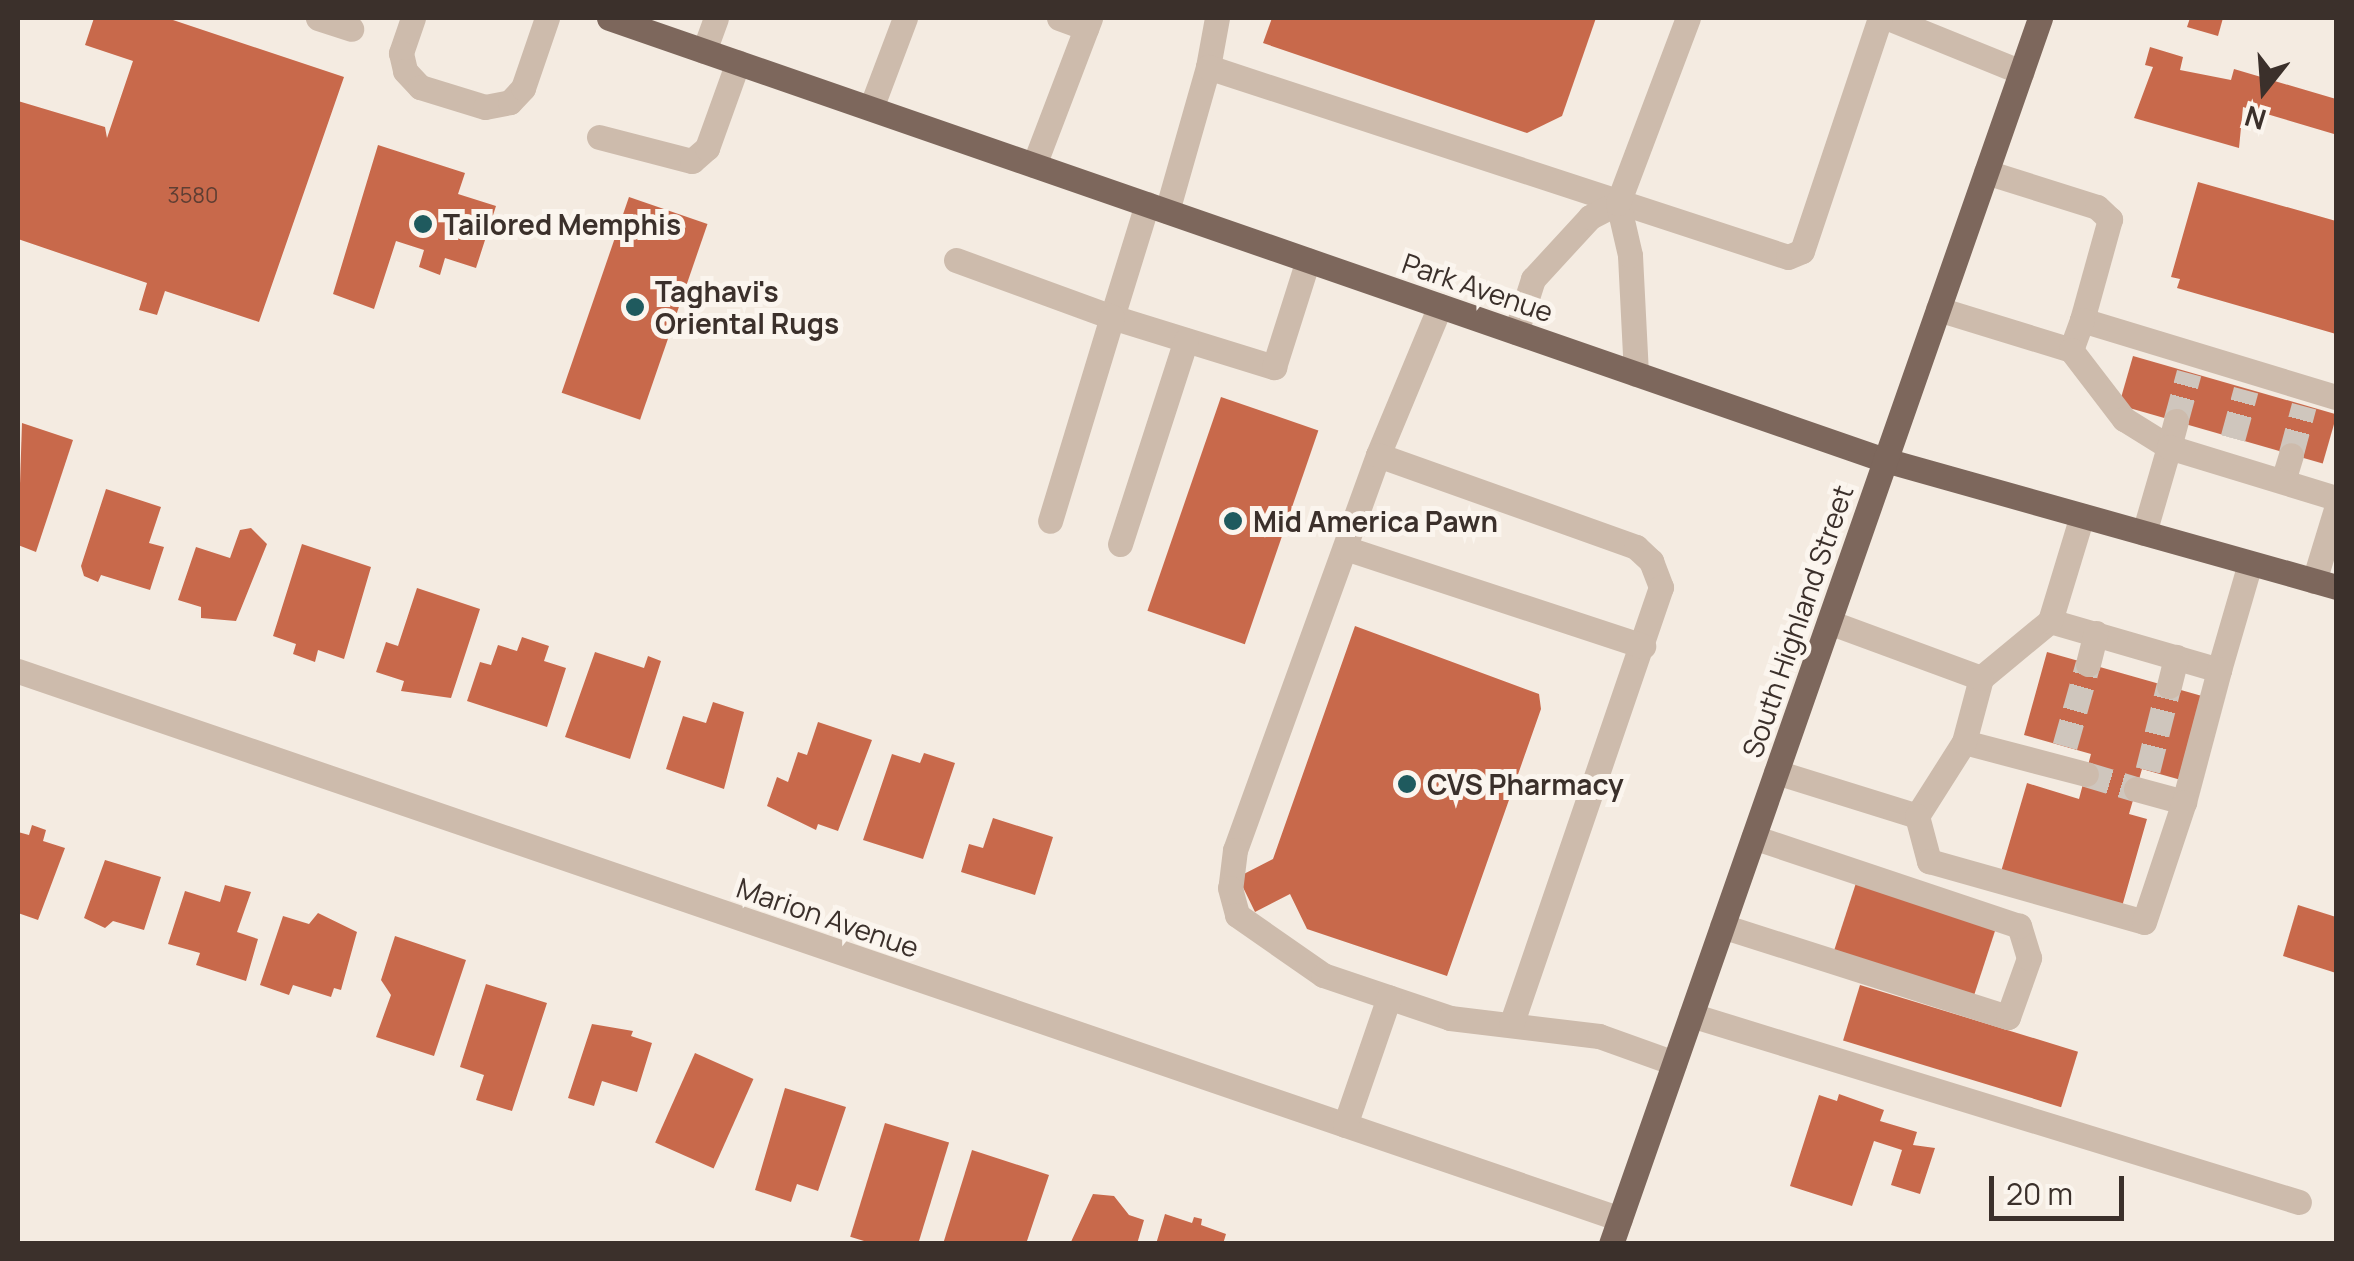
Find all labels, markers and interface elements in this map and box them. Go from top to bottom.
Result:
north arrow [2214,40,2314,140]
text: N [2240,98,2270,140]
house number: 3580 [167,183,219,209]
place label: Tailored Memphis [443,207,681,241]
marker: Tailored Memphis [412,213,434,235]
street label: Park Avenue [1398,246,1558,328]
place label: Taghavi's Oriental Rugs [655,274,839,340]
marker: Taghavi's Oriental Rugs [624,296,646,318]
street label: South Highland Street [1735,480,1859,762]
place label: Mid America Pawn [1253,504,1498,538]
marker: Mid America Pawn [1222,510,1244,532]
place label: CVS Pharmacy [1427,767,1624,801]
marker: CVS Pharmacy [1396,773,1418,795]
street label: Marion Avenue [733,870,923,964]
scale bar [1994,1156,2129,1218]
text: 20 m [2006,1173,2073,1214]

